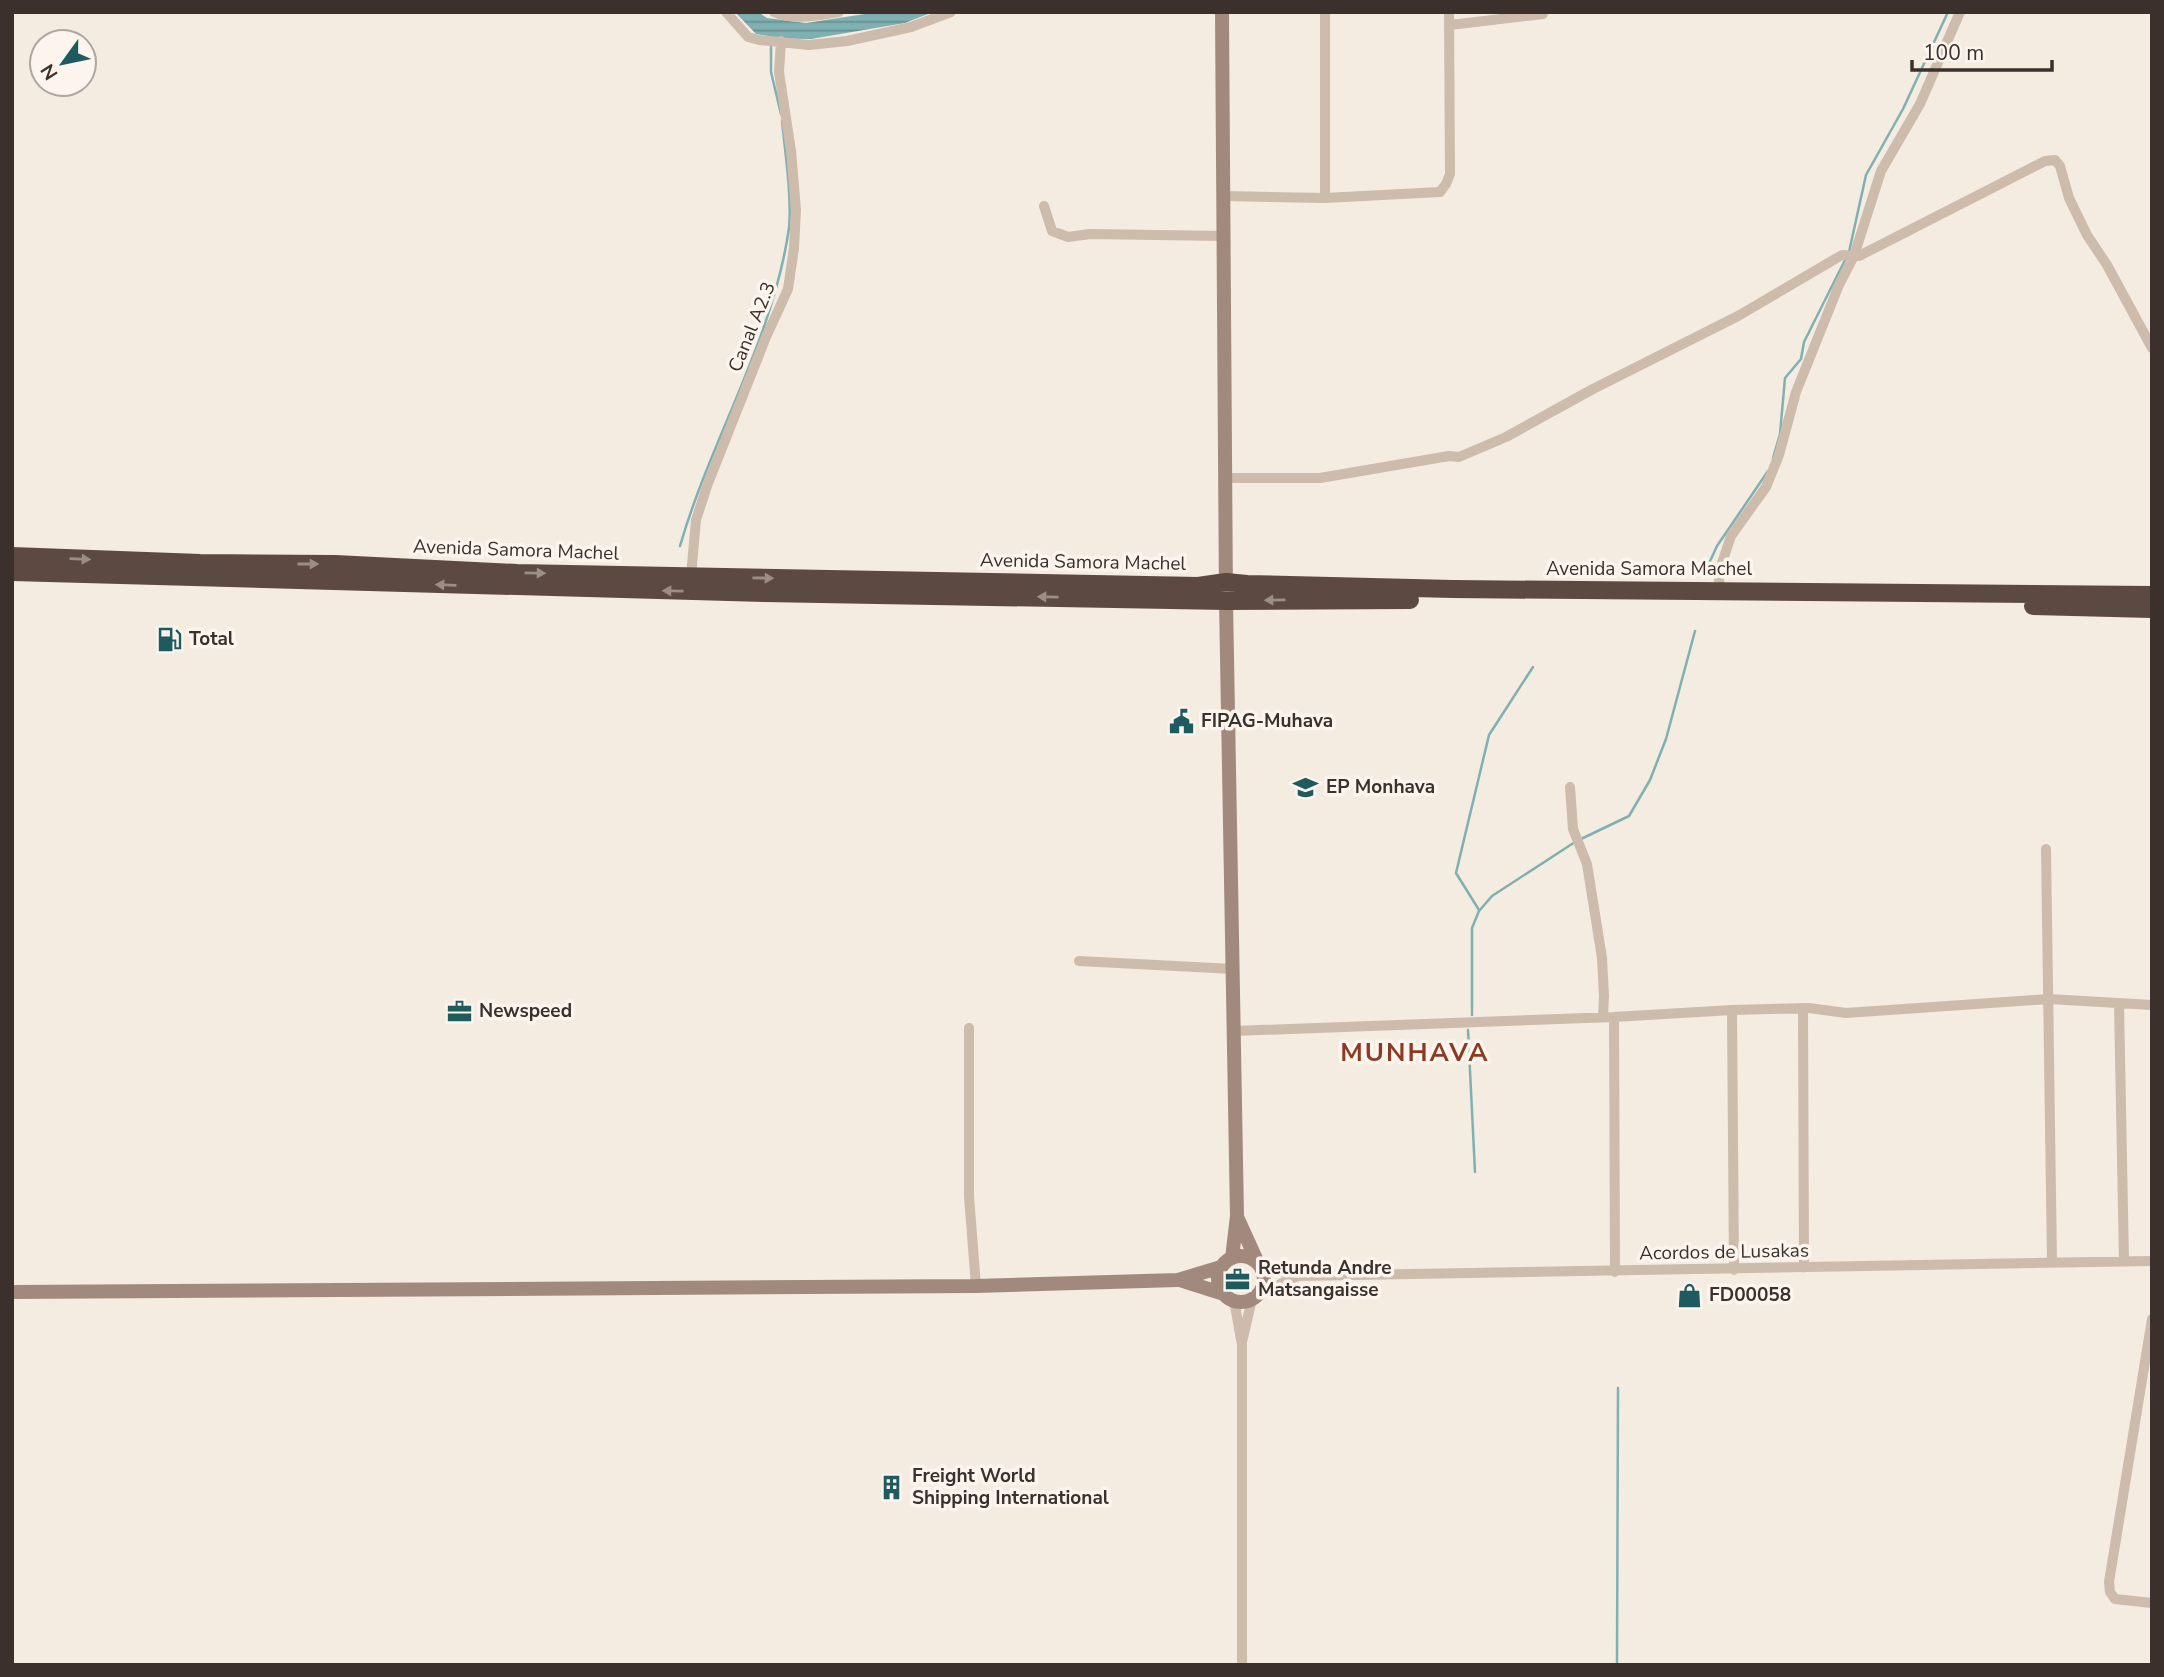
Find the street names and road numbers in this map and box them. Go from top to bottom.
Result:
street label: Canal A2.3 [722,278,782,376]
street label: Avenida Samora Machel [412,533,620,567]
street label: Avenida Samora Machel [980,547,1187,577]
street label: Avenida Samora Machel [1546,556,1752,582]
street label: Acordos de Lusakas [1639,1238,1809,1266]

